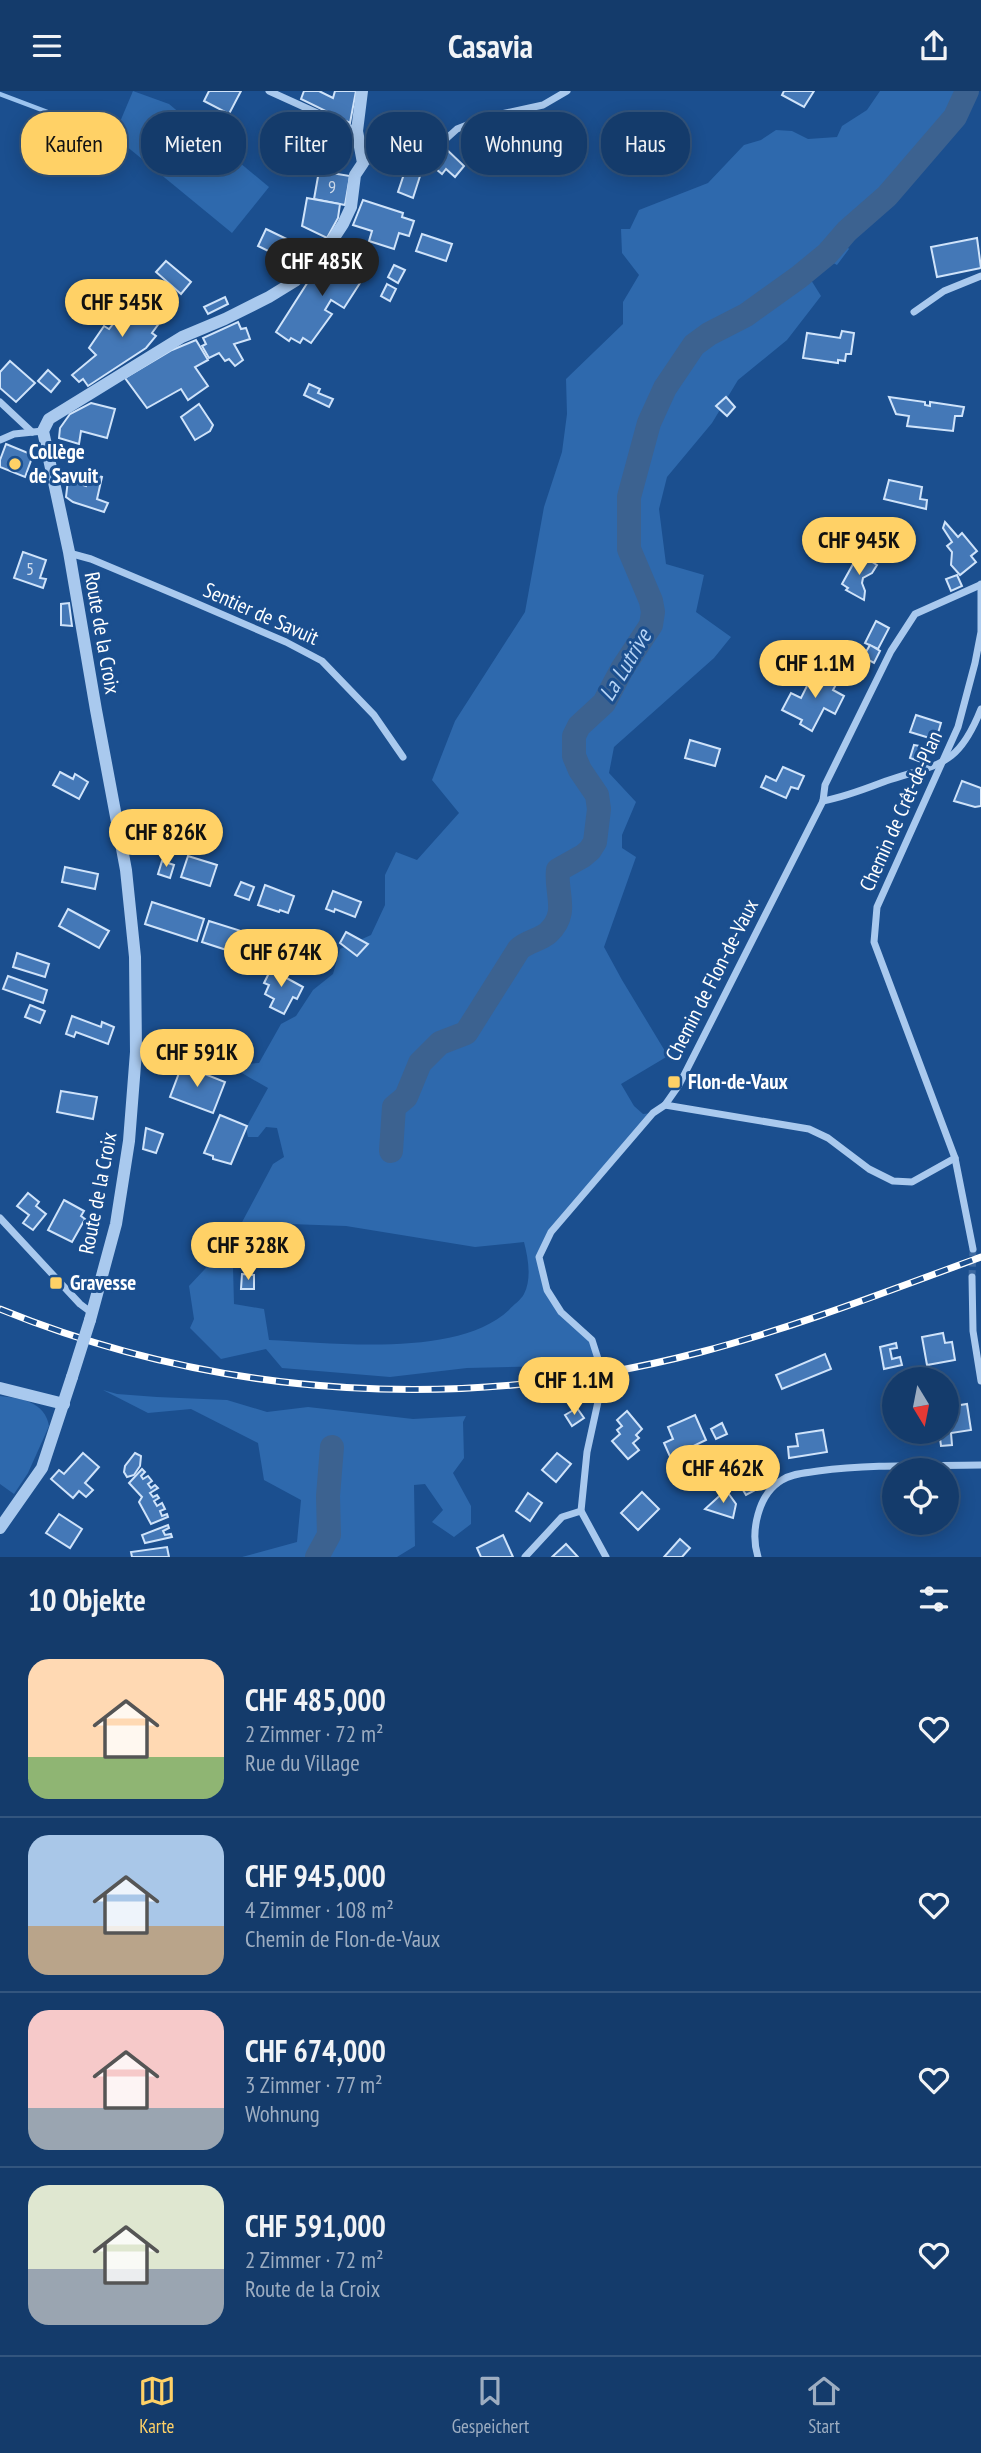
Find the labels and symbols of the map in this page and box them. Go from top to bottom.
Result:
house number: 9 [328,175,336,198]
pin: CHF 485K [250,239,394,298]
pin: CHF 545K [50,279,194,339]
place label: Collège de Savuit [29,438,98,489]
marker: Collège de Savuit [7,456,23,472]
pin: CHF 945K [787,517,931,577]
house number: 5 [26,557,34,580]
street label: Route de la Croix [78,570,127,696]
street label: Sentier de Savuit [199,576,323,651]
water label: La Lutrive [592,622,658,706]
pin: CHF 1.1M [743,641,887,700]
street label: Chemin de Crêt-de-Plan [853,726,948,895]
pin: CHF 826K [94,809,238,869]
street label: Chemin de Flon-de-Vaux [659,894,764,1065]
pin: CHF 674K [209,929,353,989]
pin: CHF 591K [125,1030,269,1089]
place label: Flon-de-Vaux [688,1068,789,1095]
marker: Flon-de-Vaux [666,1074,682,1090]
street label: Route de la Croix [72,1129,123,1256]
pin: CHF 328K [176,1223,320,1282]
place label: Gravesse [70,1269,136,1296]
marker: Gravesse [48,1275,64,1291]
pin: CHF 1.1M [502,1357,646,1417]
north arrow [882,1367,959,1444]
pin: CHF 462K [651,1445,795,1505]

